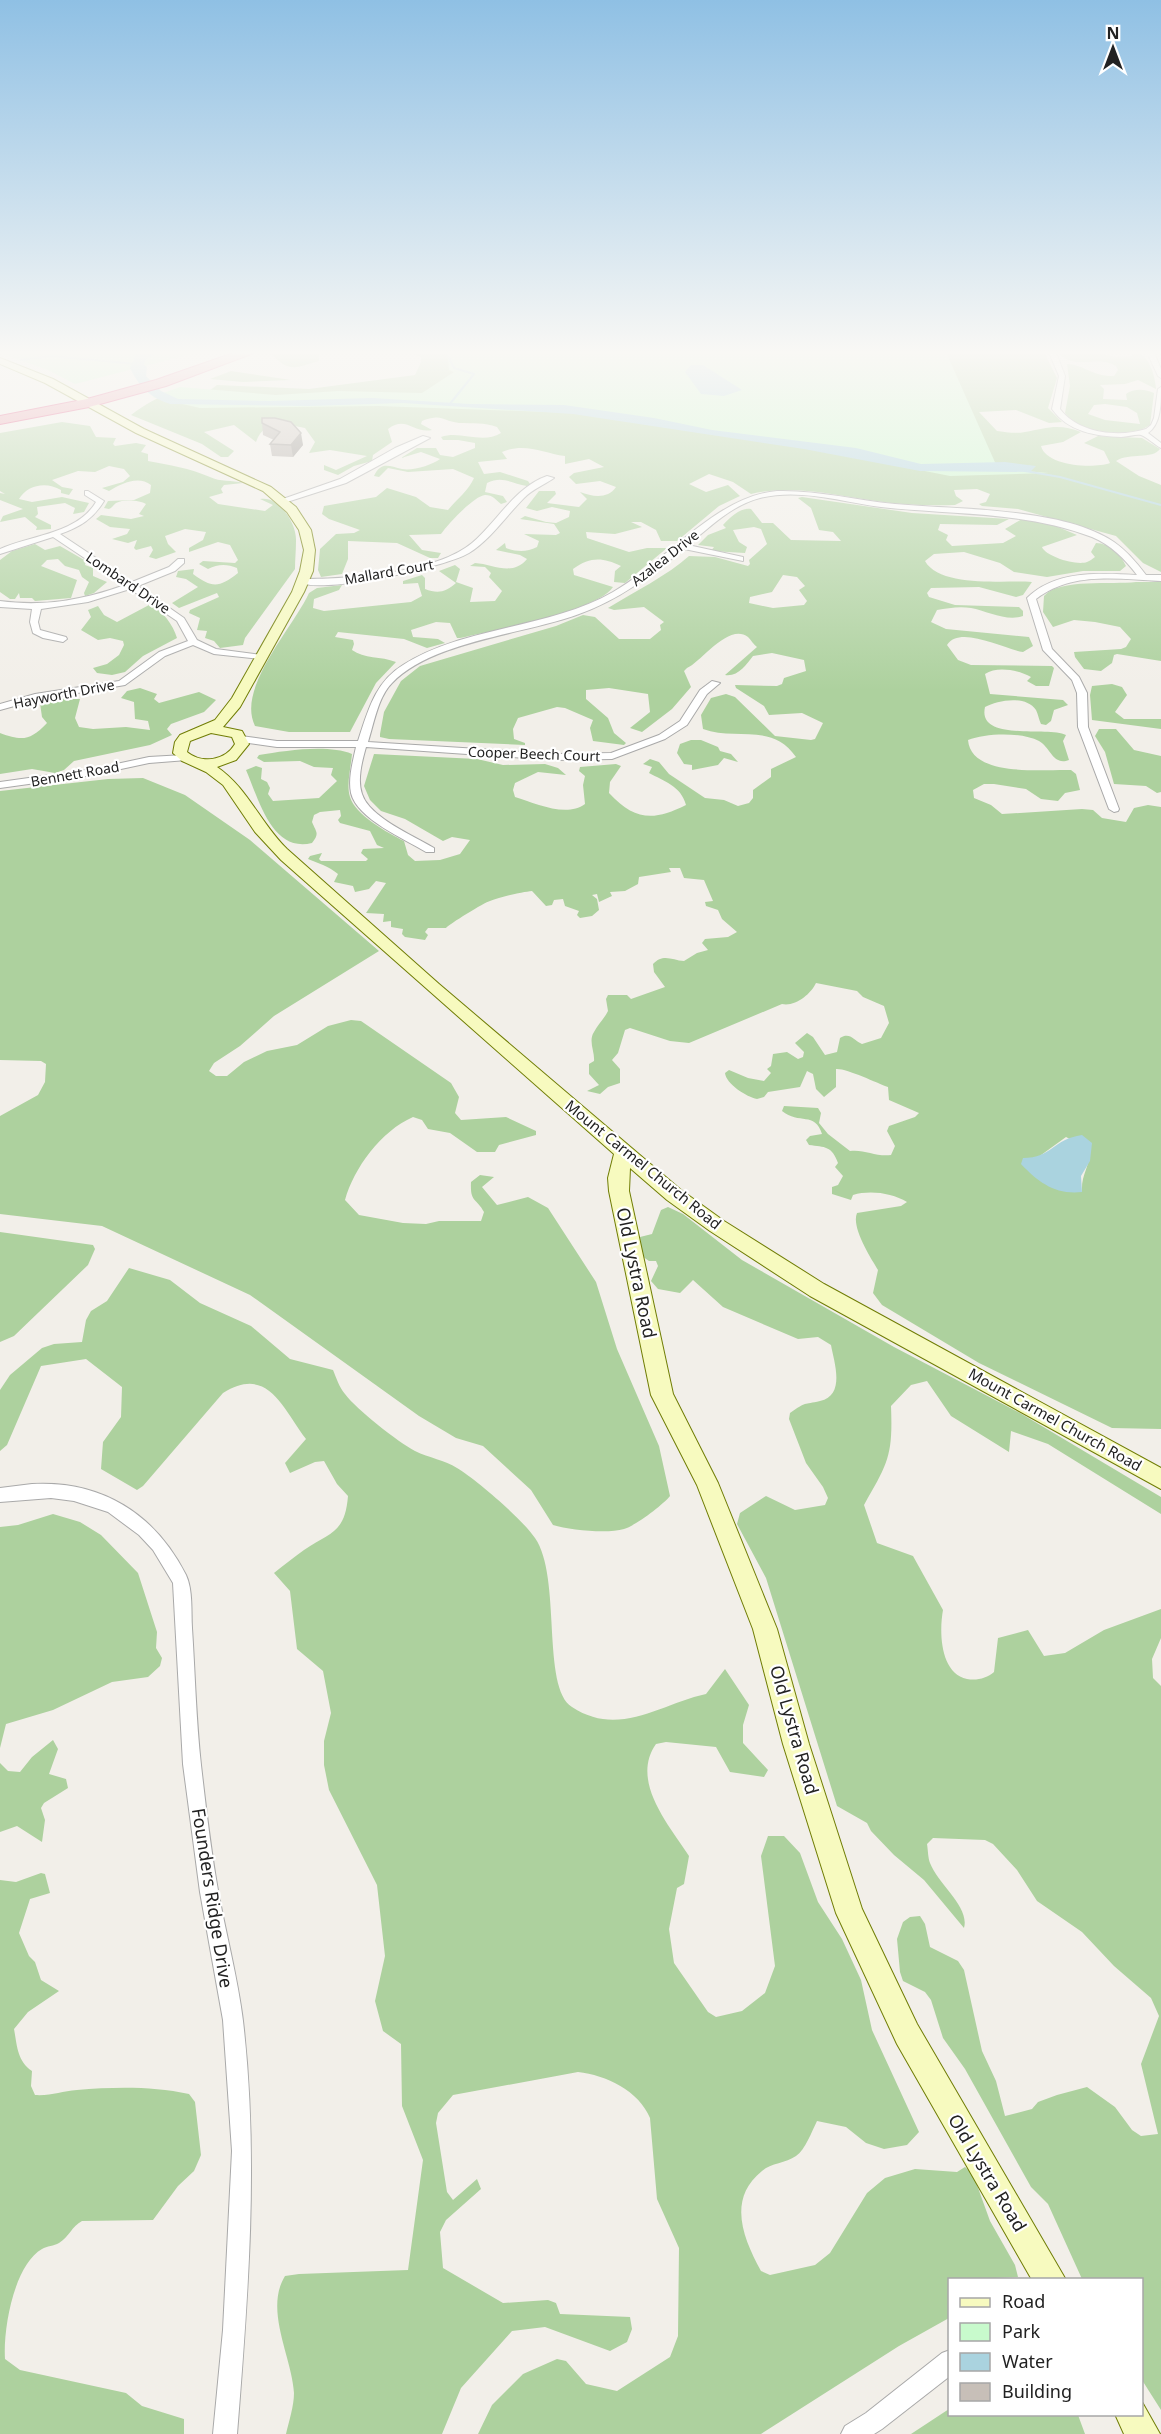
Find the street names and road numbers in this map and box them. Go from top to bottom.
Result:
street label: Azalea Drive [627,525,703,590]
street label: Lombard Drive [82,547,174,618]
street label: Mallard Court [343,554,435,589]
street label: Hayworth Drive [12,674,116,713]
street label: Cooper Beech Court [468,742,601,765]
street label: Bennett Road [29,756,121,791]
street label: Mount Carmel Church Road [561,1095,726,1233]
street label: Old Lystra Road [611,1205,663,1340]
street label: Mount Carmel Church Road [965,1363,1146,1475]
street label: Old Lystra Road [765,1662,825,1797]
street label: Founders Ridge Drive [187,1806,239,1989]
street label: Old Lystra Road [943,2109,1032,2236]

